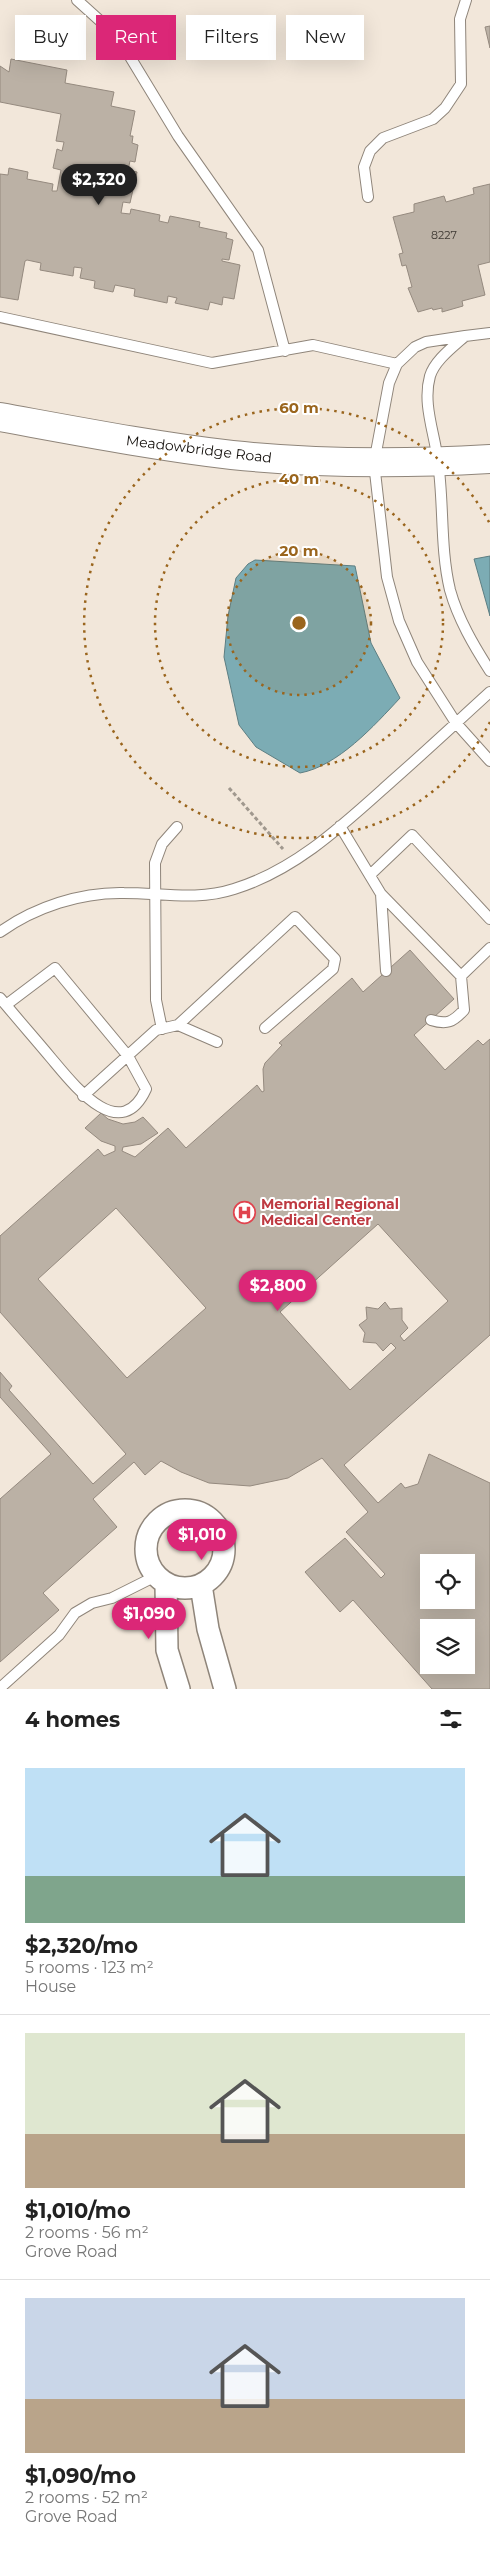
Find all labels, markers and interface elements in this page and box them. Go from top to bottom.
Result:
chip: Buy [15,15,86,60]
chip: Rent [96,15,176,60]
chip: Filters [186,15,276,60]
chip: New [286,15,364,60]
pin: $2,320 [58,164,140,206]
text: $2,320 [72,170,126,189]
house number: 8227 [431,228,457,242]
text: 60 m [279,398,319,417]
street label: Meadowbridge Road [125,431,273,467]
text: 40 m [279,469,319,488]
text: 20 m [279,541,319,560]
centre of rings [290,614,308,632]
place label: Memorial Regional Medical Center [261,1195,399,1229]
hospital icon: Memorial Regional Medical Center [233,1200,257,1224]
pin: $2,800 [237,1270,319,1312]
text: $2,800 [250,1276,306,1295]
pin: $1,010 [161,1518,243,1561]
text: $1,010 [178,1525,226,1544]
map controls [420,1554,475,1674]
button: locate [420,1554,475,1609]
pin: $1,090 [108,1598,190,1640]
text: $1,090 [123,1604,175,1623]
button: layers [420,1619,475,1674]
icon: filters [437,1705,465,1733]
text: 4 homes [25,1707,120,1732]
icon: home [200,1800,290,1890]
text: $2,320/mo [25,1933,138,1958]
text: 5 rooms · 123 m² [25,1958,154,1977]
text: House [25,1977,76,1996]
icon: home [200,2066,290,2156]
text: $1,010/mo [25,2198,131,2223]
text: 2 rooms · 56 m² [25,2223,149,2242]
text: Grove Road [25,2242,118,2261]
icon: home [200,2331,290,2421]
text: $1,090/mo [25,2463,136,2488]
text: 2 rooms · 52 m² [25,2488,148,2507]
text: Grove Road [25,2507,118,2526]

